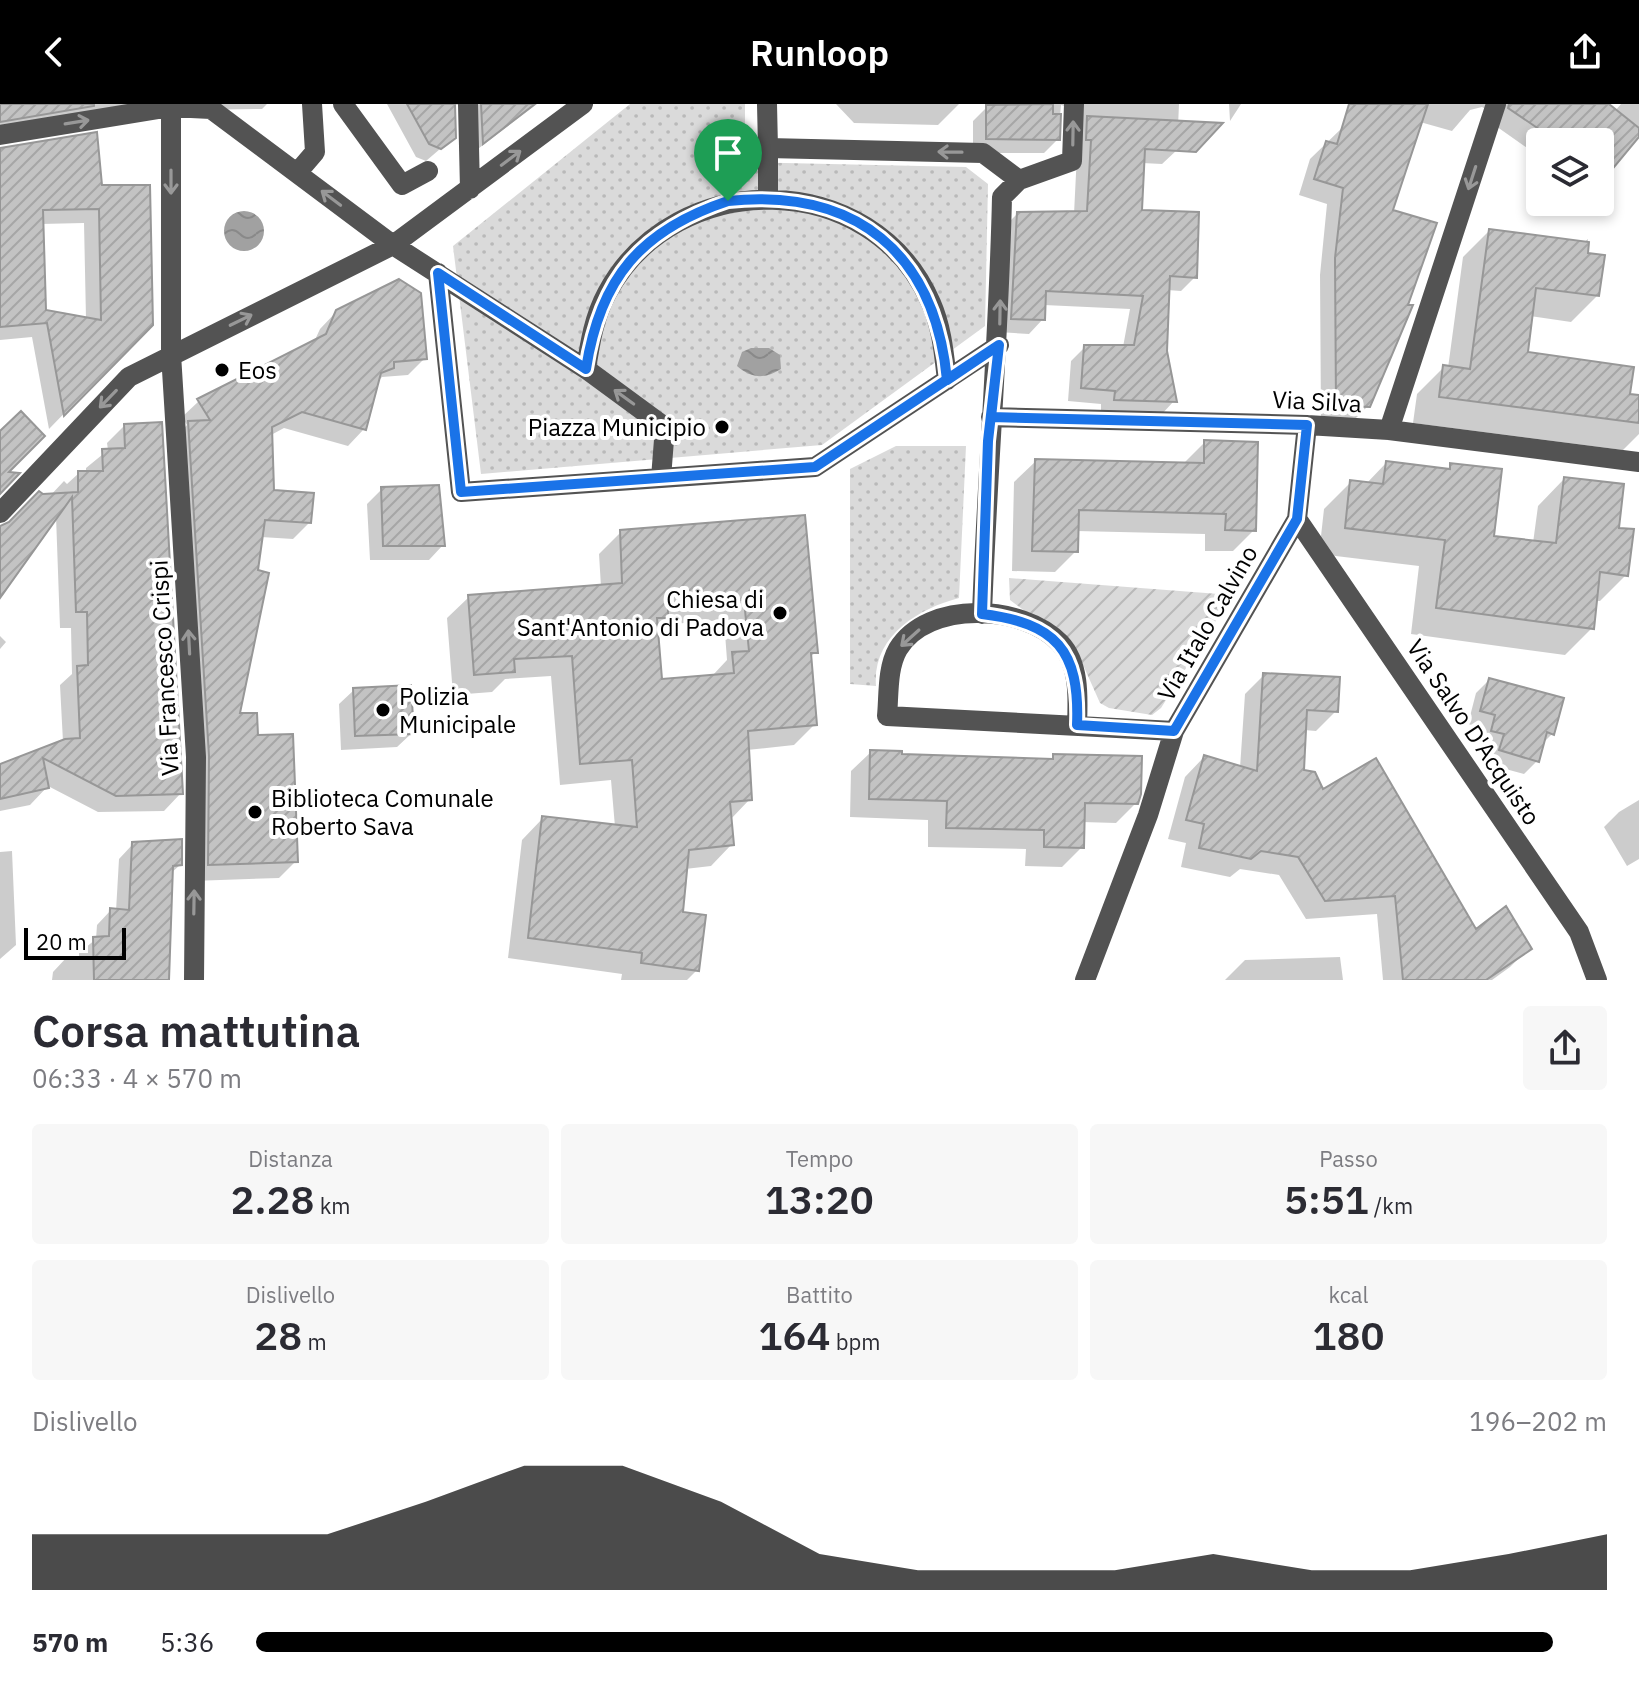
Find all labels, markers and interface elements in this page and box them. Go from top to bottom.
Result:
text: Runloop [750,29,889,76]
icon: back [32,30,76,74]
icon: share [1563,30,1607,74]
one-way arrow [64,114,89,129]
pin [694,119,762,201]
one-way arrow [1065,120,1080,147]
map controls [1526,128,1614,216]
button: layers [1526,128,1614,216]
icon: arrive [706,131,750,175]
one-way arrow [937,144,964,160]
one-way arrow [500,150,521,167]
one-way arrow [1463,166,1478,191]
one-way arrow [163,168,179,195]
one-way arrow [320,190,342,207]
one-way arrow [992,299,1007,326]
one-way arrow [229,312,253,327]
place label: Eos [238,354,277,386]
marker: Eos [213,361,231,379]
street label: Via Silva [1271,383,1363,419]
one-way arrow [99,389,118,408]
one-way arrow [614,389,636,405]
place label: Piazza Municipio [528,411,706,443]
marker: Piazza Municipio [713,418,731,436]
street label: Via Italo Calvino [1150,539,1264,707]
street label: Via Francesco Crispi [142,559,186,777]
place label: Chiesa di Sant'Antonio di Padova [517,583,764,643]
marker: Chiesa di Sant'Antonio di Padova [771,604,789,622]
one-way arrow [182,629,197,656]
one-way arrow [901,629,921,647]
street label: Via Salvo D'Acquisto [1400,633,1548,831]
place label: Polizia Municipale [399,680,516,740]
marker: Polizia Municipale [374,701,392,719]
place label: Biblioteca Comunale Roberto Sava [271,782,494,842]
marker: Biblioteca Comunale Roberto Sava [246,803,264,821]
one-way arrow [186,889,202,916]
scale bar [24,924,126,960]
text: 20 m [36,927,87,956]
text: Corsa mattutina [32,1002,360,1059]
button: share [1523,1006,1607,1090]
text: 06:33 · 4 × 570 m [32,1061,242,1095]
text: Distanza [248,1144,333,1173]
text: Tempo [786,1144,853,1173]
text: Passo [1319,1144,1378,1173]
text: 2.28 [231,1173,314,1225]
text: 13:20 [765,1173,874,1225]
text: 5:51 [1284,1173,1369,1225]
text: km [314,1191,350,1220]
text: /km [1369,1191,1413,1220]
text: Dislivello [246,1280,335,1309]
text: Battito [786,1280,853,1309]
text: kcal [1328,1280,1369,1309]
text: 28 [254,1309,302,1361]
text: 164 [759,1309,831,1361]
text: 180 [1313,1309,1385,1361]
text: m [302,1327,327,1356]
text: bpm [831,1327,880,1356]
text: Dislivello [32,1404,138,1438]
text: 196–202 m [1469,1404,1607,1438]
text: 570 m [32,1625,108,1659]
text: 5:36 [160,1625,214,1659]

